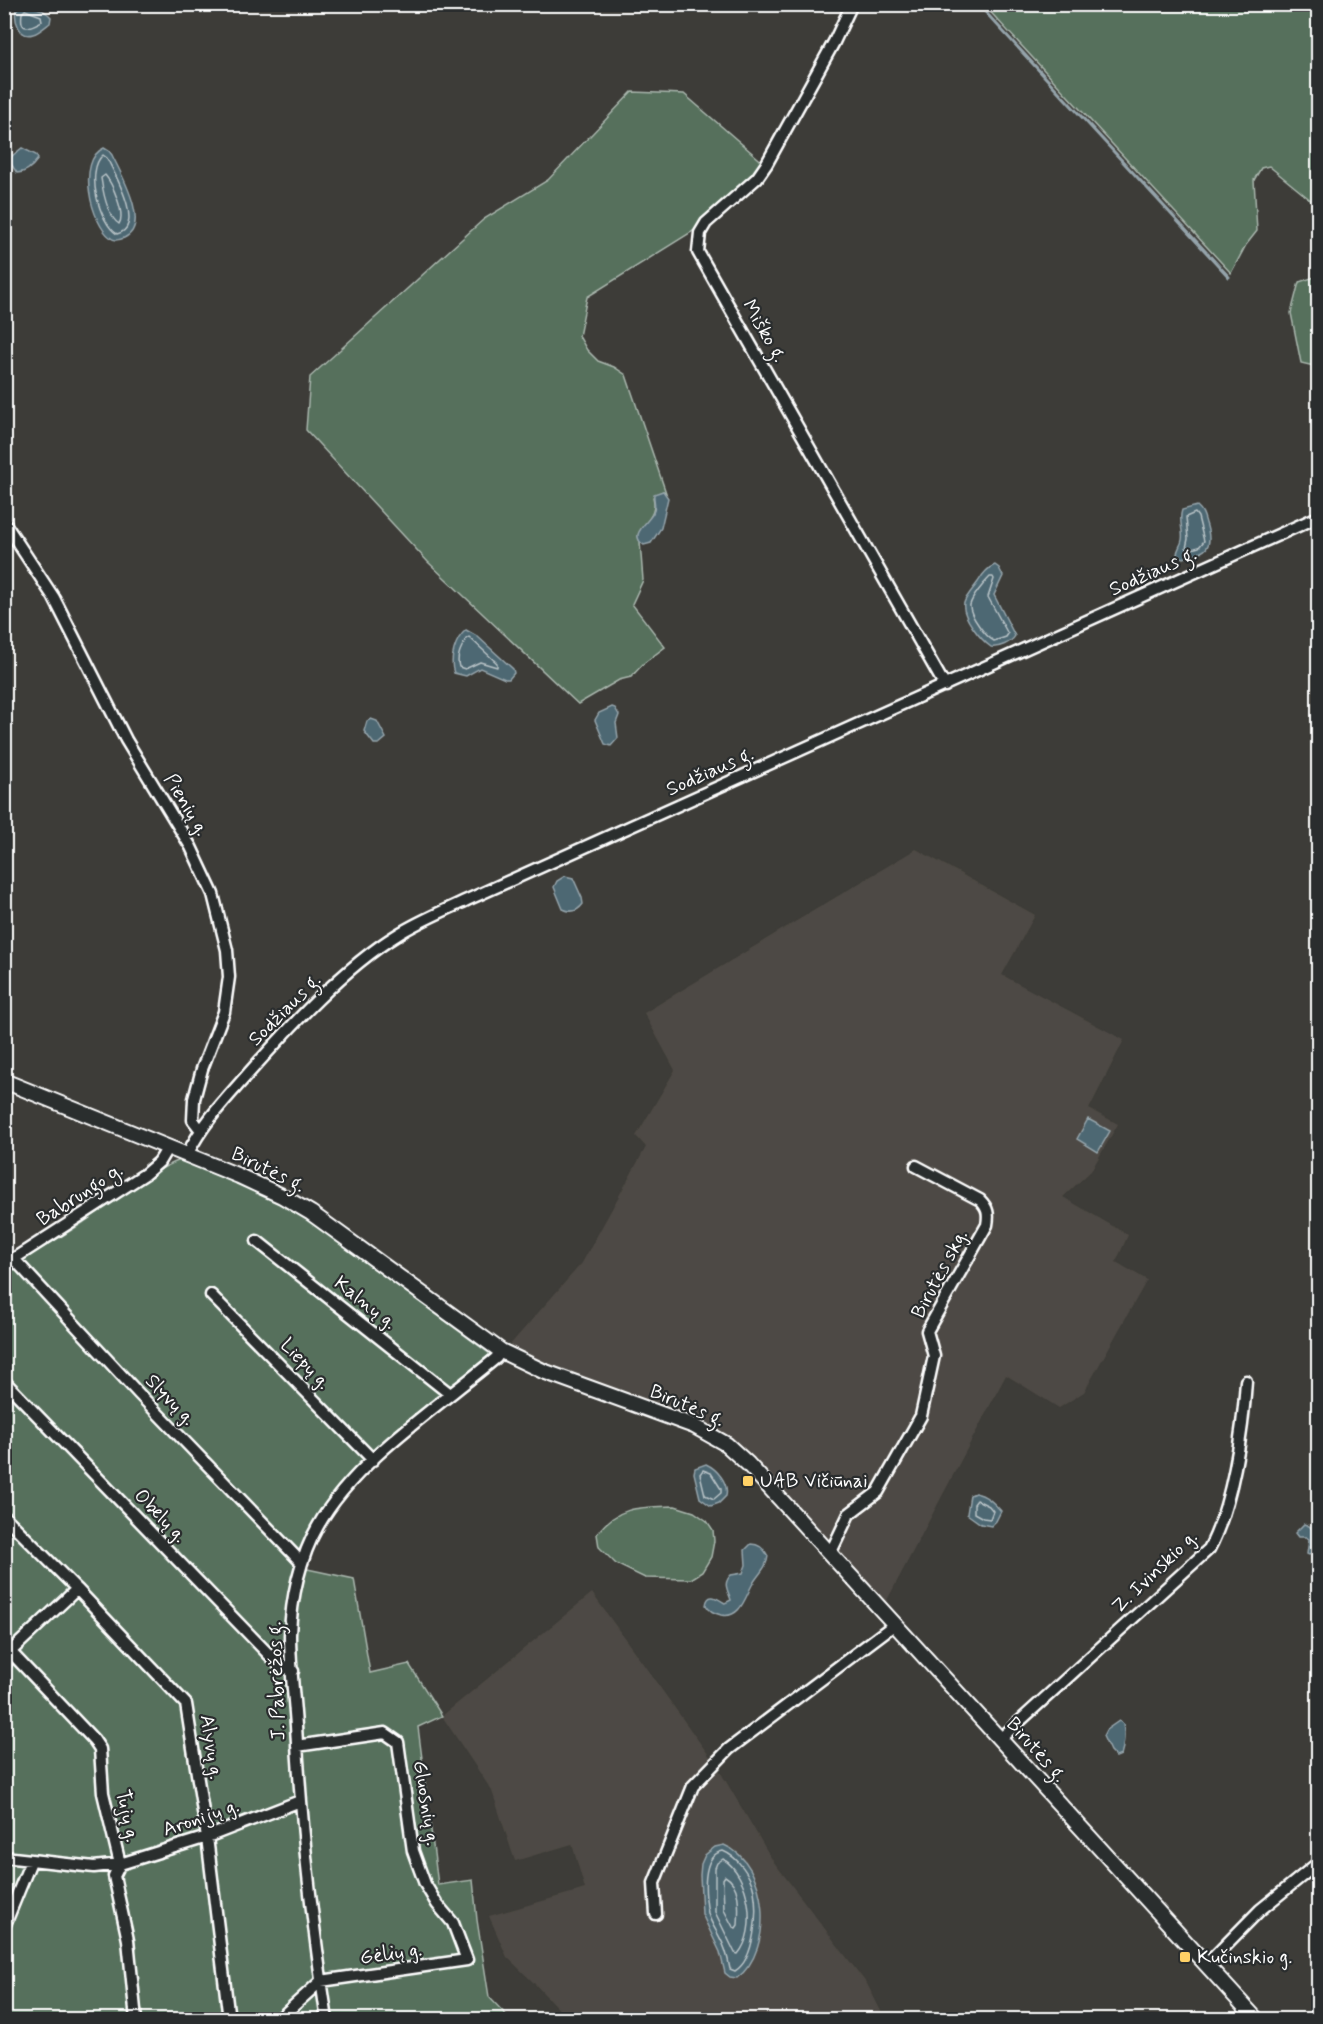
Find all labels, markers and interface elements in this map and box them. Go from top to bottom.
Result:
street label: Miško g. [734,295,793,368]
street label: Sodžiaus g. [1105,541,1202,605]
street label: Sodžiaus g. [662,741,759,805]
street label: Pienių g. [157,769,215,841]
street label: Sodžiaus g. [243,968,329,1054]
street label: Birutės g. [226,1141,309,1201]
street label: Babrungo g. [32,1157,129,1235]
street label: Birutės skg. [905,1225,975,1323]
street label: Kalnų g. [328,1270,402,1336]
street label: Liepų g. [274,1332,336,1396]
street label: Slyvų g. [139,1368,201,1432]
street label: Birutės g. [645,1378,729,1436]
place label: UAB Vičiūnai [760,1468,868,1495]
marker: UAB Vičiūnai [741,1474,755,1488]
street label: Obelų g. [128,1483,192,1549]
street label: Z. Ivinskio g. [1106,1524,1204,1620]
street label: J. Pabrėžos g. [261,1621,295,1741]
street label: Birutės g. [998,1712,1072,1790]
street label: Alyvų g. [193,1713,229,1781]
street label: Gluosnių g. [406,1758,446,1848]
street label: Tujų g. [108,1787,146,1845]
street label: Aronijų g. [159,1792,243,1844]
street label: Gėlių g. [358,1936,424,1972]
place label: Kučinskio g. [1197,1944,1292,1971]
marker: Kučinskio g. [1178,1950,1192,1964]

